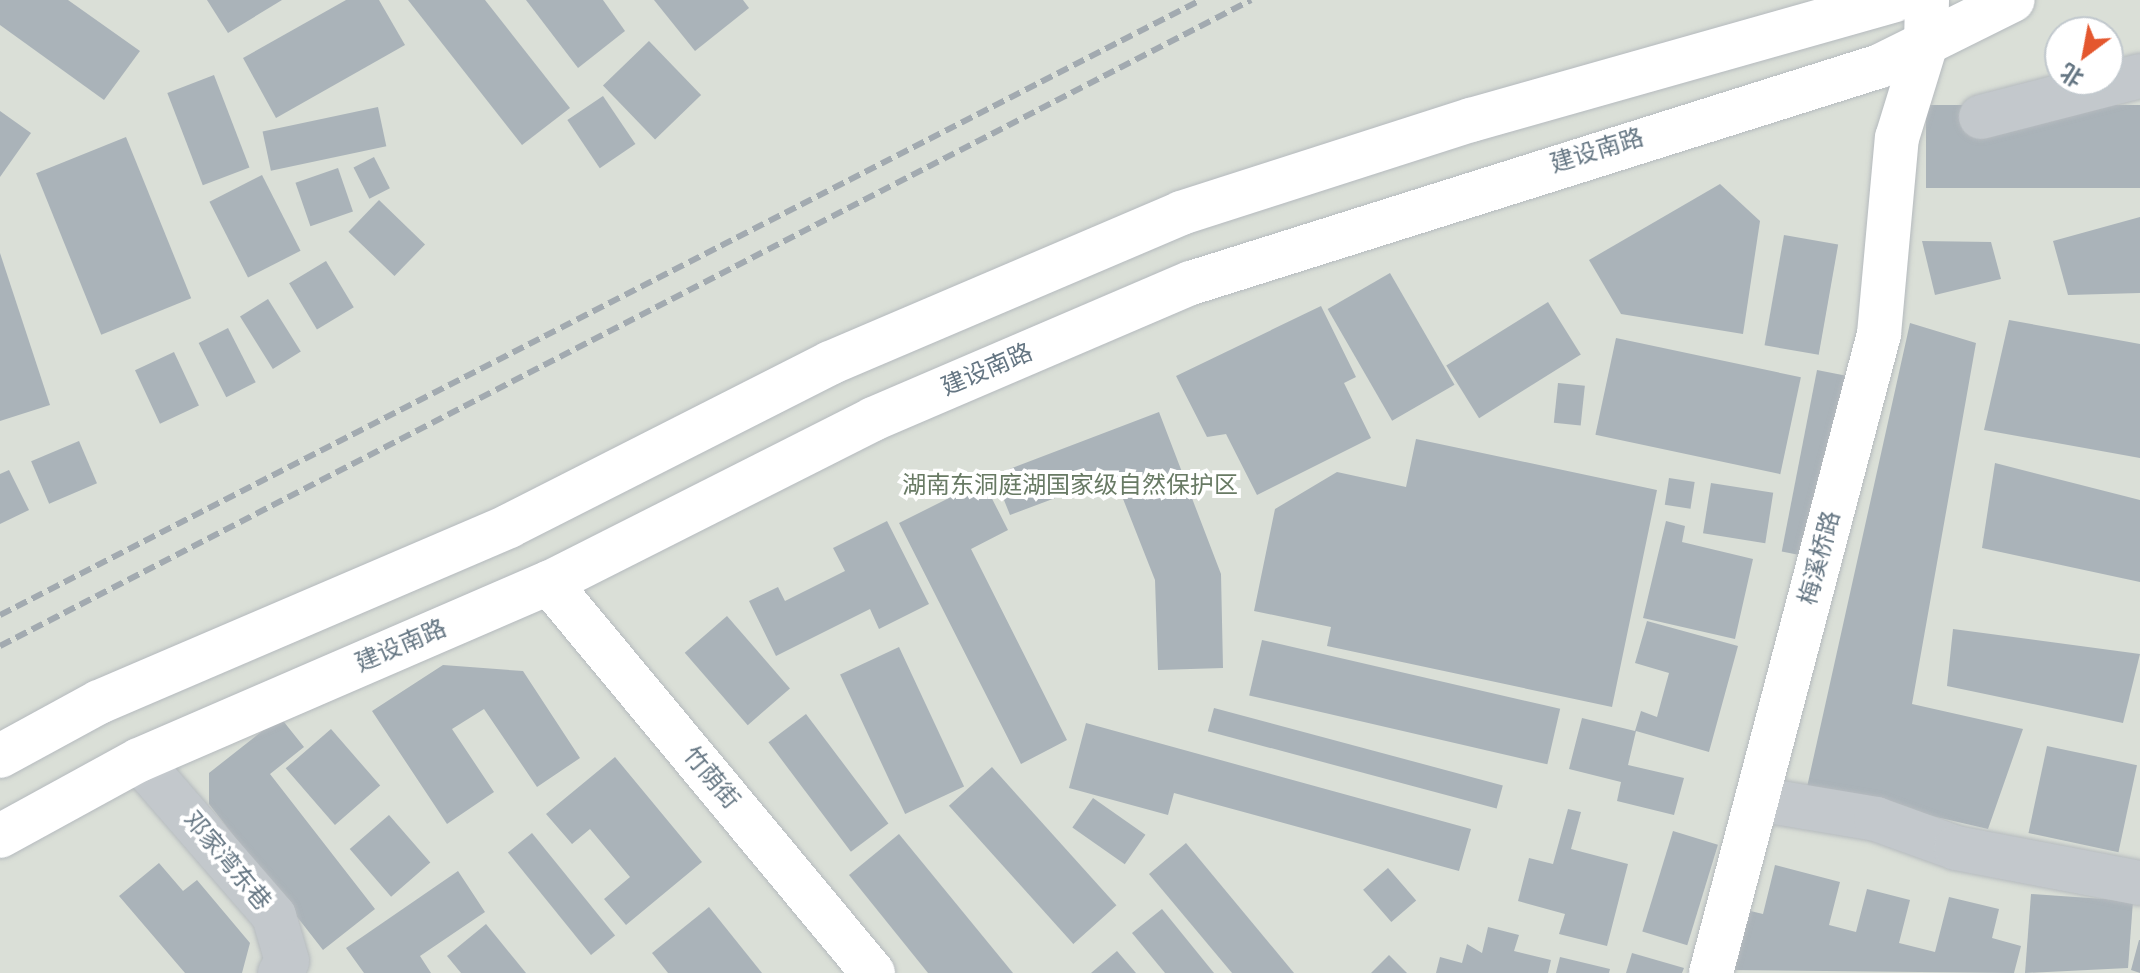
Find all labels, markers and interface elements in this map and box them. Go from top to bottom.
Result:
north arrow [2044,16,2124,96]
text: 北 [2056,59,2088,92]
street label: 建设南路 [1547,123,1647,179]
street label: 建设南路 [937,338,1037,402]
park label: 湖南东洞庭湖国家级自然保护区 [902,472,1238,500]
street label: 梅溪桥路 [1794,508,1846,608]
street label: 建设南路 [351,614,451,678]
street label: 竹荫街 [677,741,745,815]
street label: 邓家湾东巷 [177,806,277,916]

